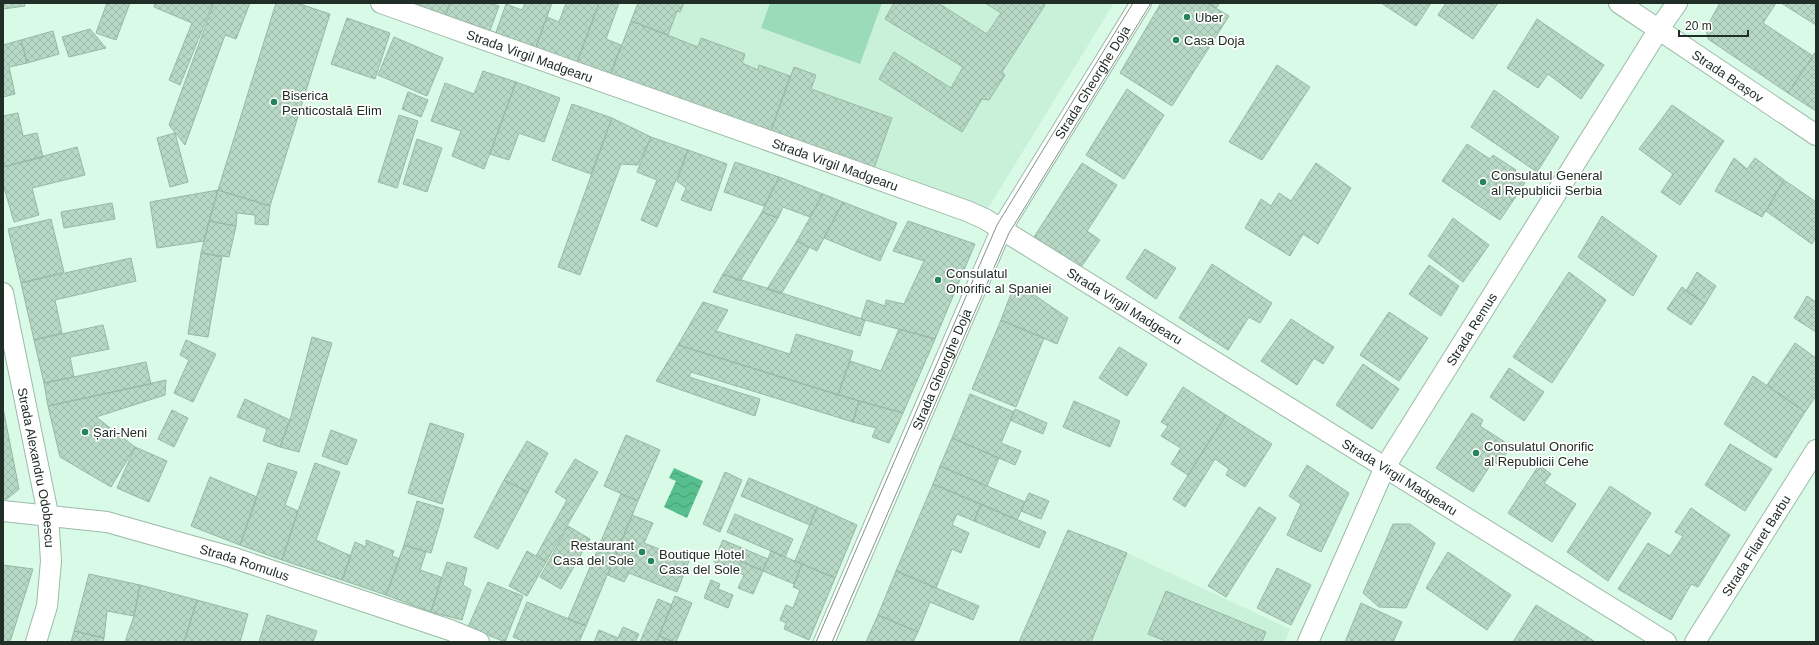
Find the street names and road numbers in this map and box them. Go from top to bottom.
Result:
street label: Strada Gheorghe Doja [1052,22,1133,142]
street label: Strada Virgil Madgearu [465,27,595,86]
street label: Strada Brașov [1689,47,1766,106]
street label: Strada Virgil Madgearu [770,135,900,194]
street label: Strada Virgil Madgearu [1064,265,1185,348]
street label: Strada Remus [1443,290,1500,368]
street label: Strada Gheorghe Doja [909,306,975,432]
street label: Strada Alexandru Odobescu [14,386,57,548]
street label: Strada Virgil Madgearu [1339,436,1460,519]
street label: Strada Filaret Barbu [1719,493,1794,599]
street label: Strada Romulus [198,542,292,584]

